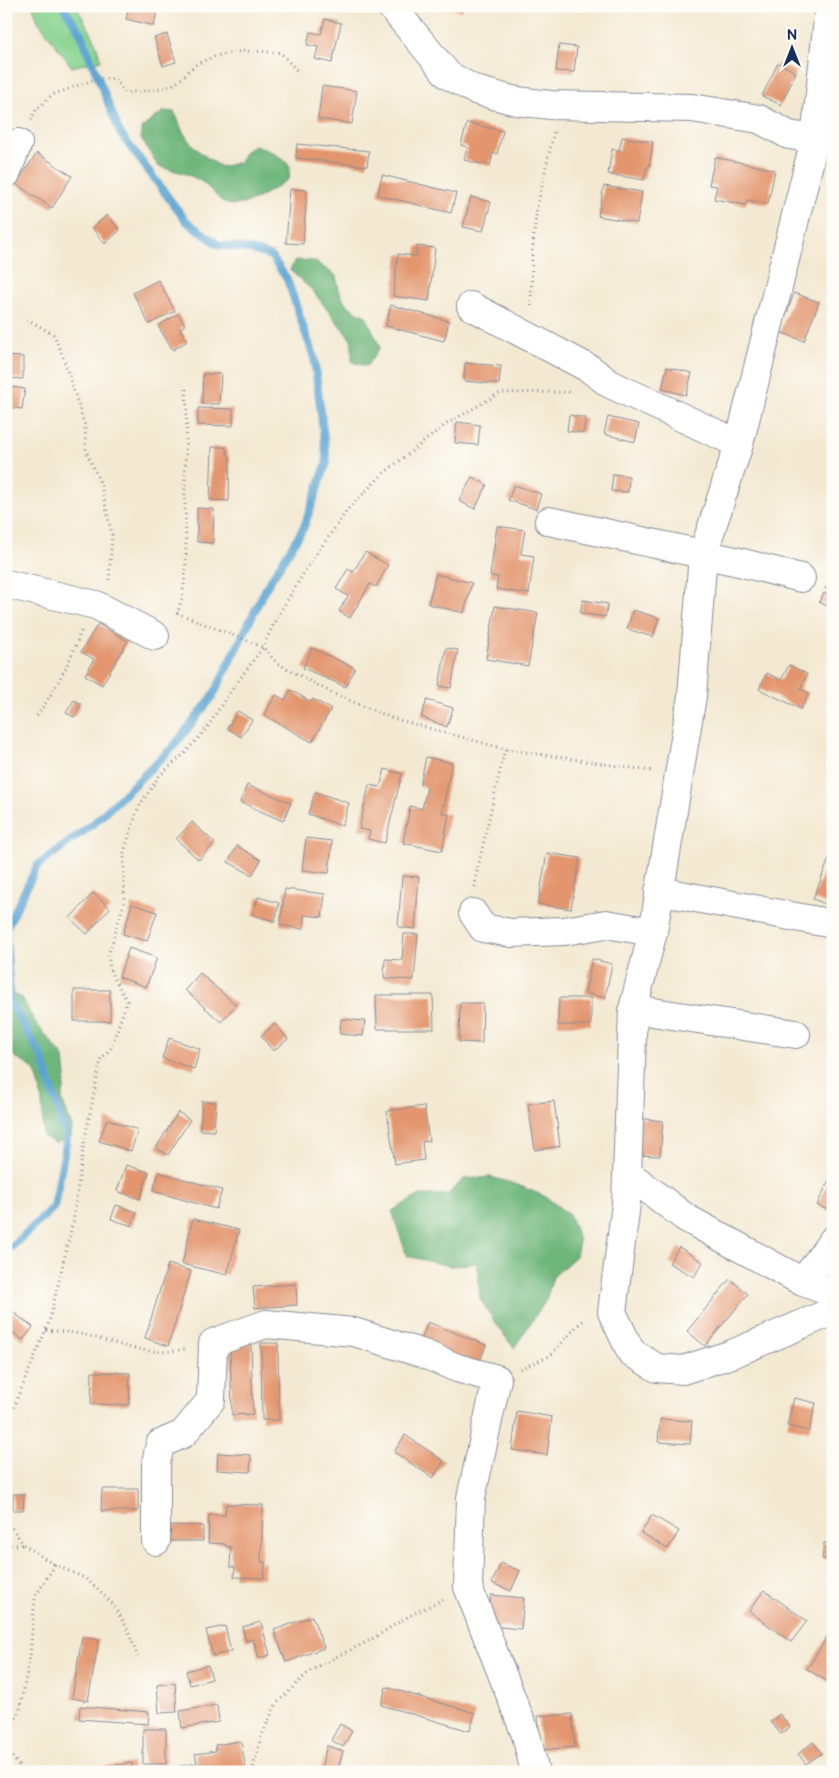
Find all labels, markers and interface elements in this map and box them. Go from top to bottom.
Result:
north arrow [766,22,816,72]
text: N [787,27,797,44]

